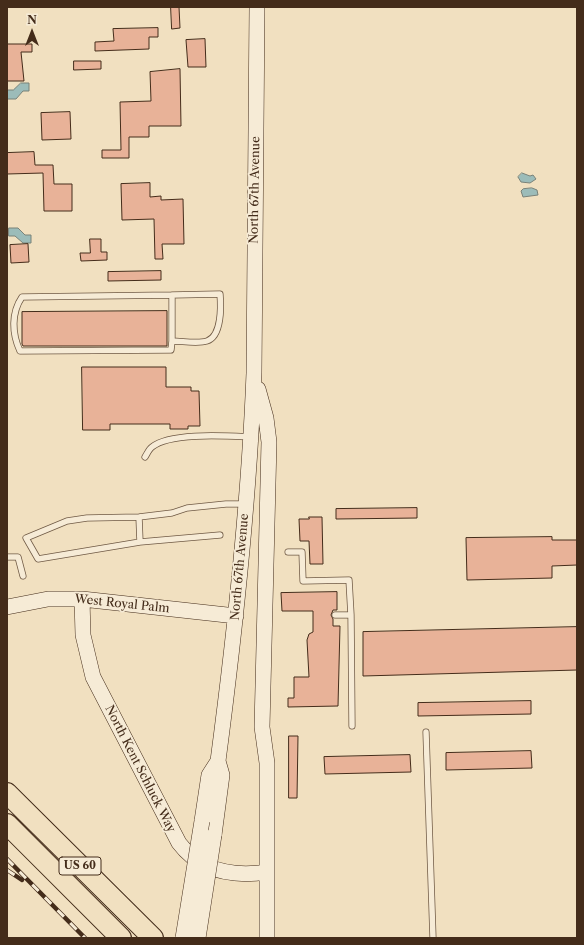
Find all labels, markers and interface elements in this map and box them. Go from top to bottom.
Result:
north arrow [12,12,52,52]
text: N [27,13,37,27]
street label: North 67th Avenue [247,136,263,244]
street label: North 67th Avenue [228,513,252,621]
street label: West Royal Palm [74,592,170,616]
street label: North Kent Schluck Way [102,703,178,835]
road number: US 60 [59,857,101,875]

